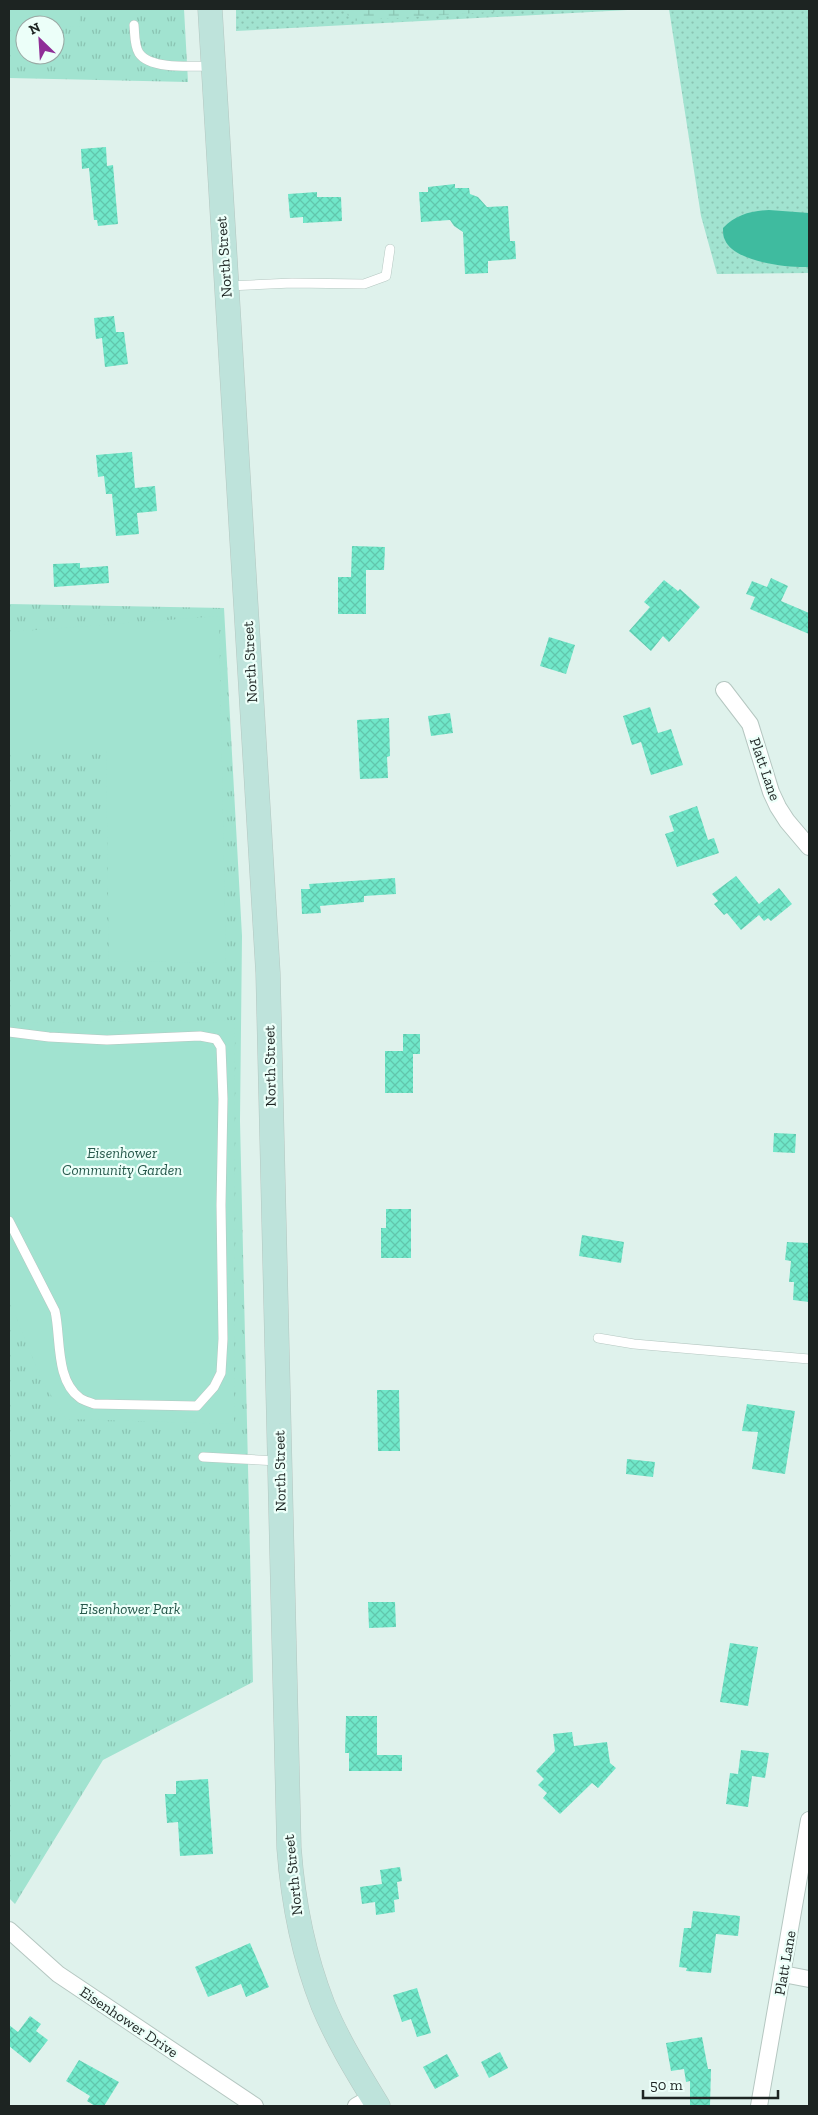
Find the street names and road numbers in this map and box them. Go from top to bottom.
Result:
street label: North Street [212,215,236,298]
street label: North Street [239,620,261,703]
street label: Platt Lane [746,735,784,803]
street label: North Street [260,1025,280,1107]
street label: North Street [270,1430,290,1512]
street label: North Street [280,1833,306,1916]
street label: Platt Lane [770,1929,800,1997]
street label: Eisenhower Drive [77,1983,181,2061]

